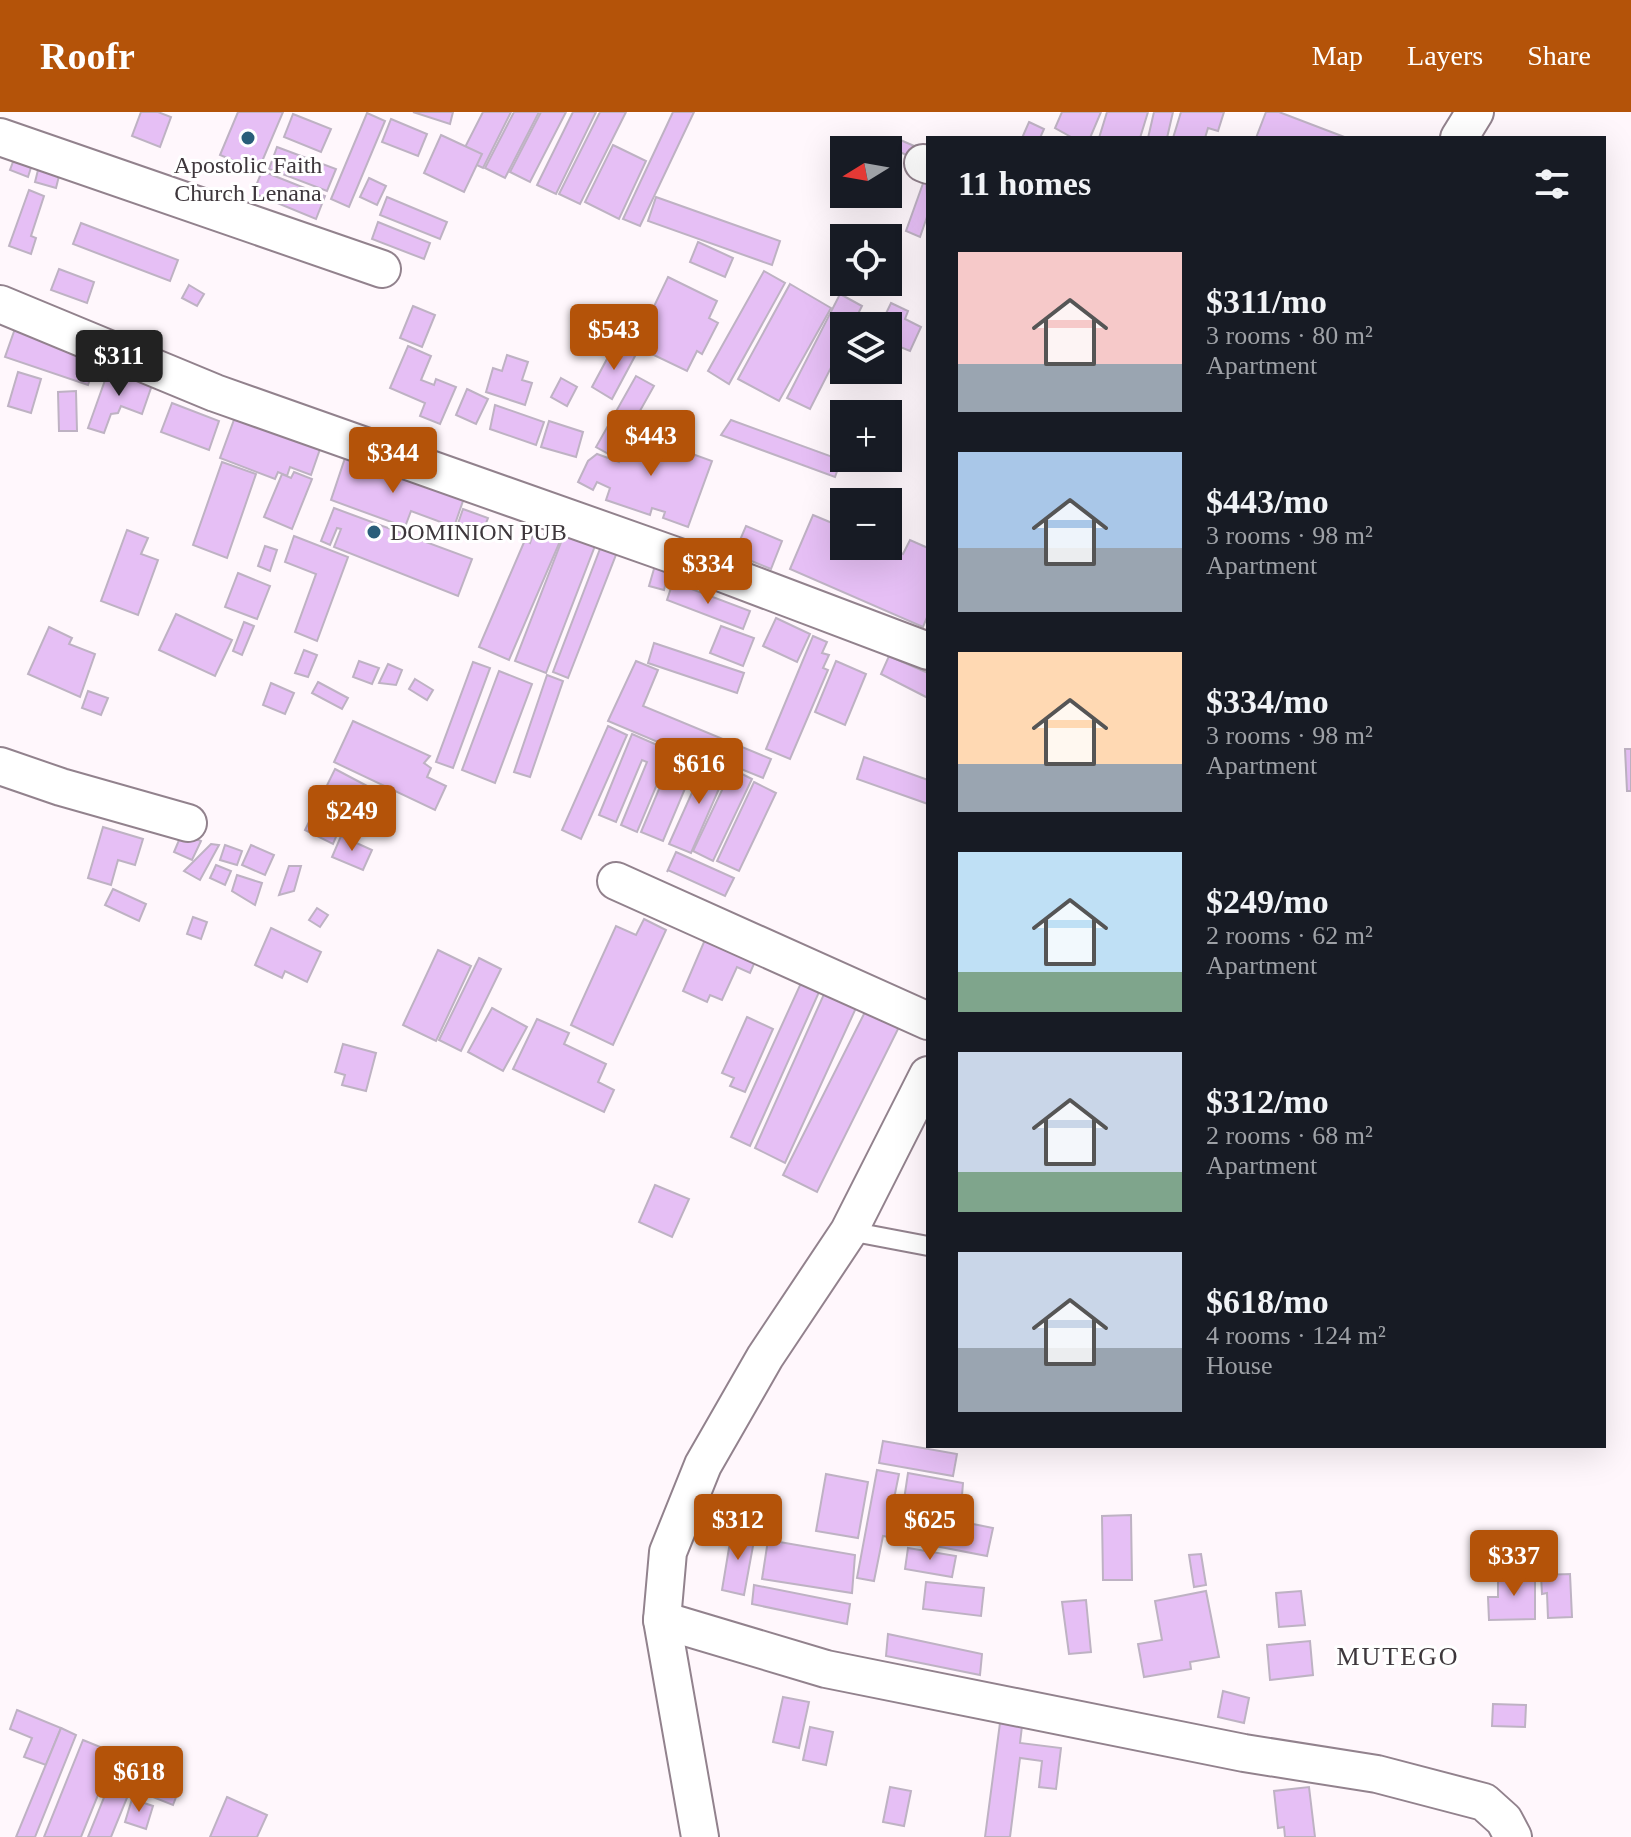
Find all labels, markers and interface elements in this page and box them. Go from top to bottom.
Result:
text: Roofr [40,35,135,77]
text: Map [1312,40,1363,71]
text: Layers [1407,40,1483,71]
text: Share [1527,40,1591,71]
marker: Apostolic Faith Church Lenana [239,129,257,147]
north arrow [830,136,902,208]
map controls [830,136,902,560]
place label: Apostolic Faith Church Lenana [174,152,322,206]
icon: filters [1530,162,1574,206]
text: 11 homes [958,165,1091,202]
button: locate [830,224,902,296]
text: $311/mo [1206,283,1327,320]
icon: home [1022,284,1118,380]
pin: $543 [567,304,661,372]
button: layers [830,312,902,384]
text: $543 [588,315,640,344]
text: 3 rooms · 80 m² [1206,321,1373,350]
pin: $311 [72,330,166,398]
text: $311 [94,341,144,370]
text: Apartment [1206,351,1317,380]
button: + [830,400,902,472]
pin: $443 [604,410,698,478]
text: $443 [625,421,677,450]
pin: $344 [346,427,440,495]
text: $344 [367,438,419,467]
text: $443/mo [1206,483,1329,520]
icon: home [1022,484,1118,580]
button: − [830,488,902,560]
place label: DOMINION PUB [390,519,567,545]
text: 3 rooms · 98 m² [1206,521,1373,550]
marker: DOMINION PUB [365,523,383,541]
pin: $334 [661,538,755,606]
text: $334 [682,549,734,578]
text: Apartment [1206,551,1317,580]
text: $334/mo [1206,683,1329,720]
icon: home [1022,684,1118,780]
text: 3 rooms · 98 m² [1206,721,1373,750]
pin: $616 [652,738,746,806]
text: $616 [673,749,725,778]
text: Apartment [1206,751,1317,780]
pin: $249 [305,785,399,853]
text: $249 [326,796,378,825]
text: $249/mo [1206,883,1329,920]
icon: home [1022,884,1118,980]
text: 2 rooms · 62 m² [1206,921,1373,950]
text: Apartment [1206,951,1317,980]
text: $312/mo [1206,1083,1329,1120]
icon: home [1022,1084,1118,1180]
text: 2 rooms · 68 m² [1206,1121,1373,1150]
text: Apartment [1206,1151,1317,1180]
text: $618/mo [1206,1283,1329,1320]
icon: home [1022,1284,1118,1380]
text: 4 rooms · 124 m² [1206,1321,1386,1350]
text: House [1206,1351,1272,1380]
pin: $312 [691,1494,785,1562]
pin: $625 [883,1494,977,1562]
text: $312 [712,1505,764,1534]
text: $625 [904,1505,956,1534]
pin: $337 [1467,1530,1561,1598]
text: $337 [1488,1541,1540,1570]
district label: MUTEGO [1336,1642,1460,1671]
pin: $618 [92,1746,186,1814]
text: $618 [113,1757,165,1786]

